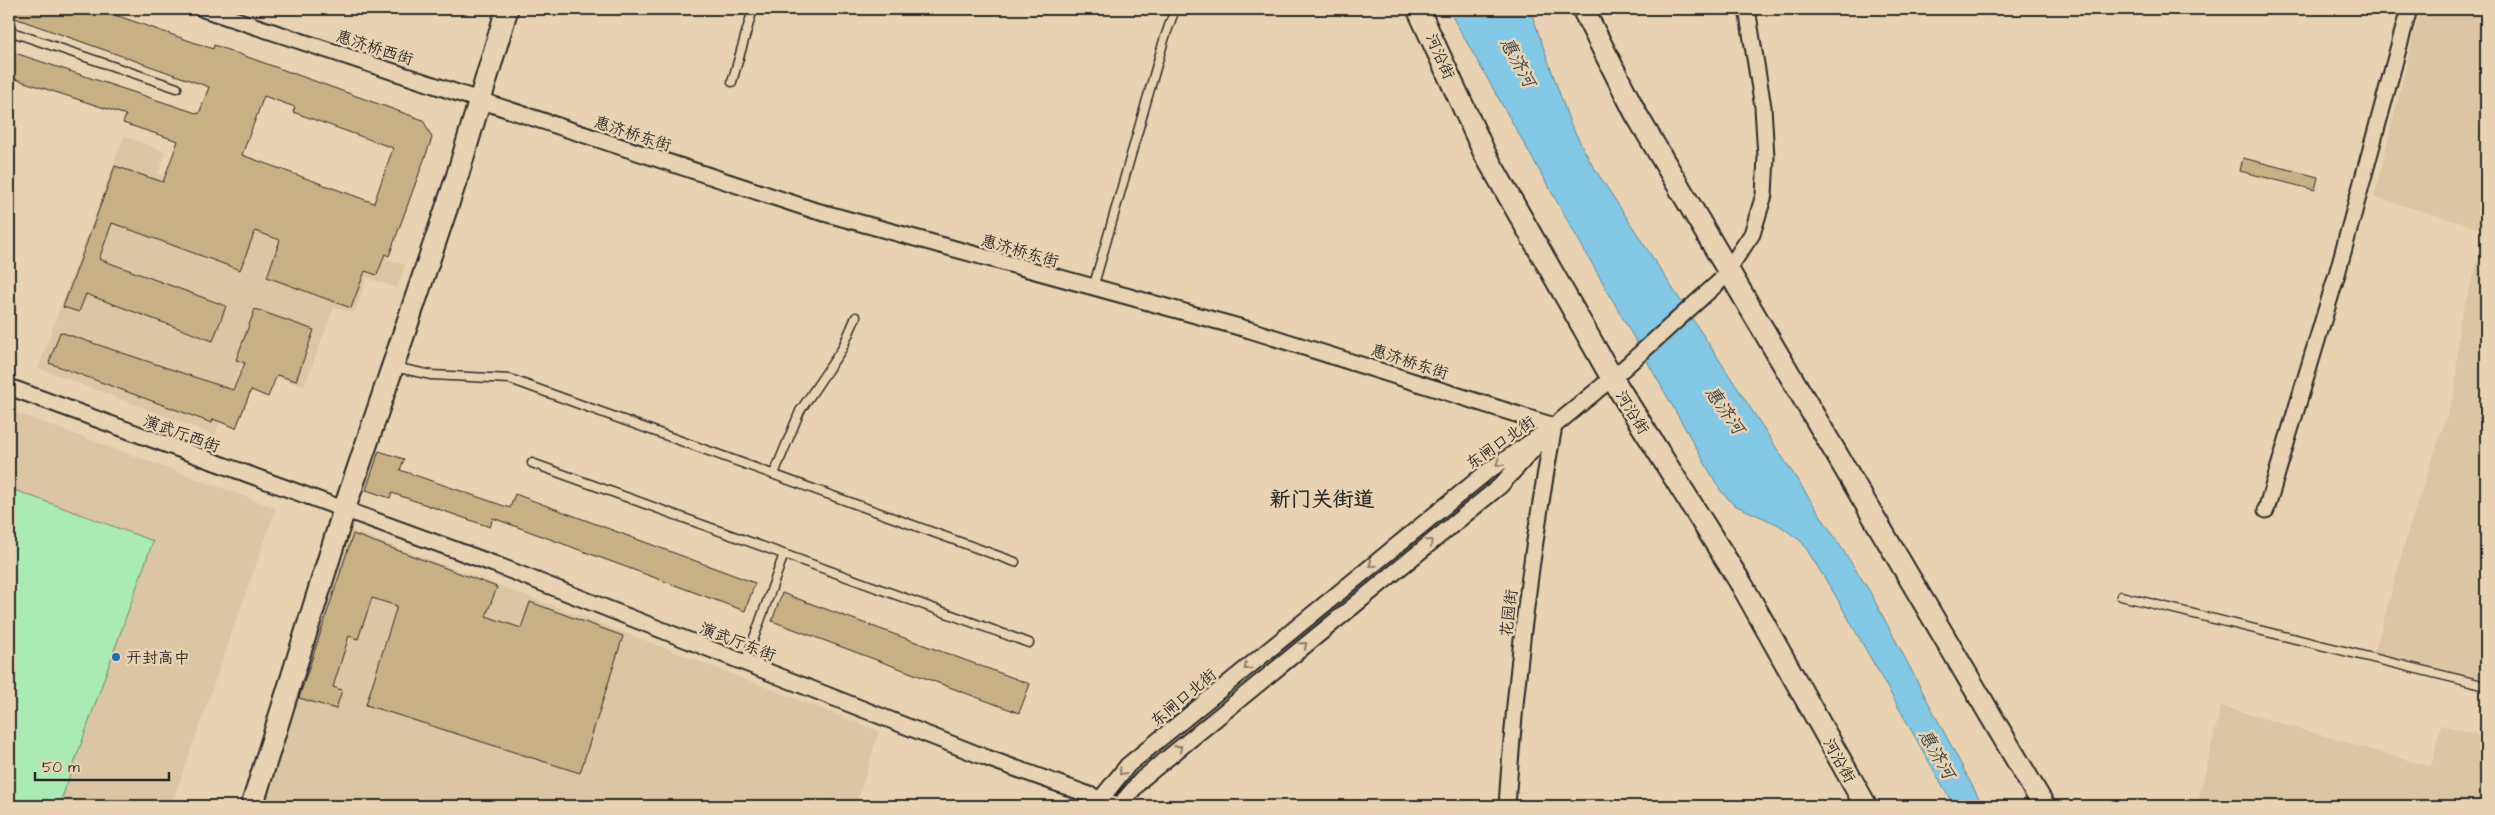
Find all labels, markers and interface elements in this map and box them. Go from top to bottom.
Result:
street label: 惠济桥西街 [333,25,416,71]
street label: 河沿街 [1420,30,1460,83]
water label: 惠济河 [1494,33,1543,95]
street label: 惠济桥东街 [591,111,674,157]
street label: 惠济桥东街 [978,229,1061,273]
street label: 惠济桥东街 [1368,339,1451,385]
water label: 惠济河 [1699,381,1752,442]
street label: 河沿街 [1610,386,1654,439]
street label: 演武厅西街 [140,410,223,458]
street label: 东闸口北街 [1461,411,1540,475]
one-way arrow [1496,457,1505,466]
district label: 新门关街道 [1270,485,1375,514]
one-way arrow [1424,540,1433,548]
one-way arrow [1369,558,1378,566]
street label: 花园街 [1495,588,1523,638]
street label: 演武厅东街 [696,617,779,667]
one-way arrow [1298,642,1307,650]
place label: 开封高中 [126,647,190,669]
marker: 开封高中 [110,651,122,663]
one-way arrow [1243,662,1252,671]
street label: 东闸口北街 [1146,664,1221,732]
water label: 惠济河 [1912,725,1962,786]
street label: 河沿街 [1818,734,1860,787]
one-way arrow [1173,746,1182,754]
scale bar [35,750,169,782]
text: 50 m [42,757,80,778]
one-way arrow [1119,766,1128,775]

